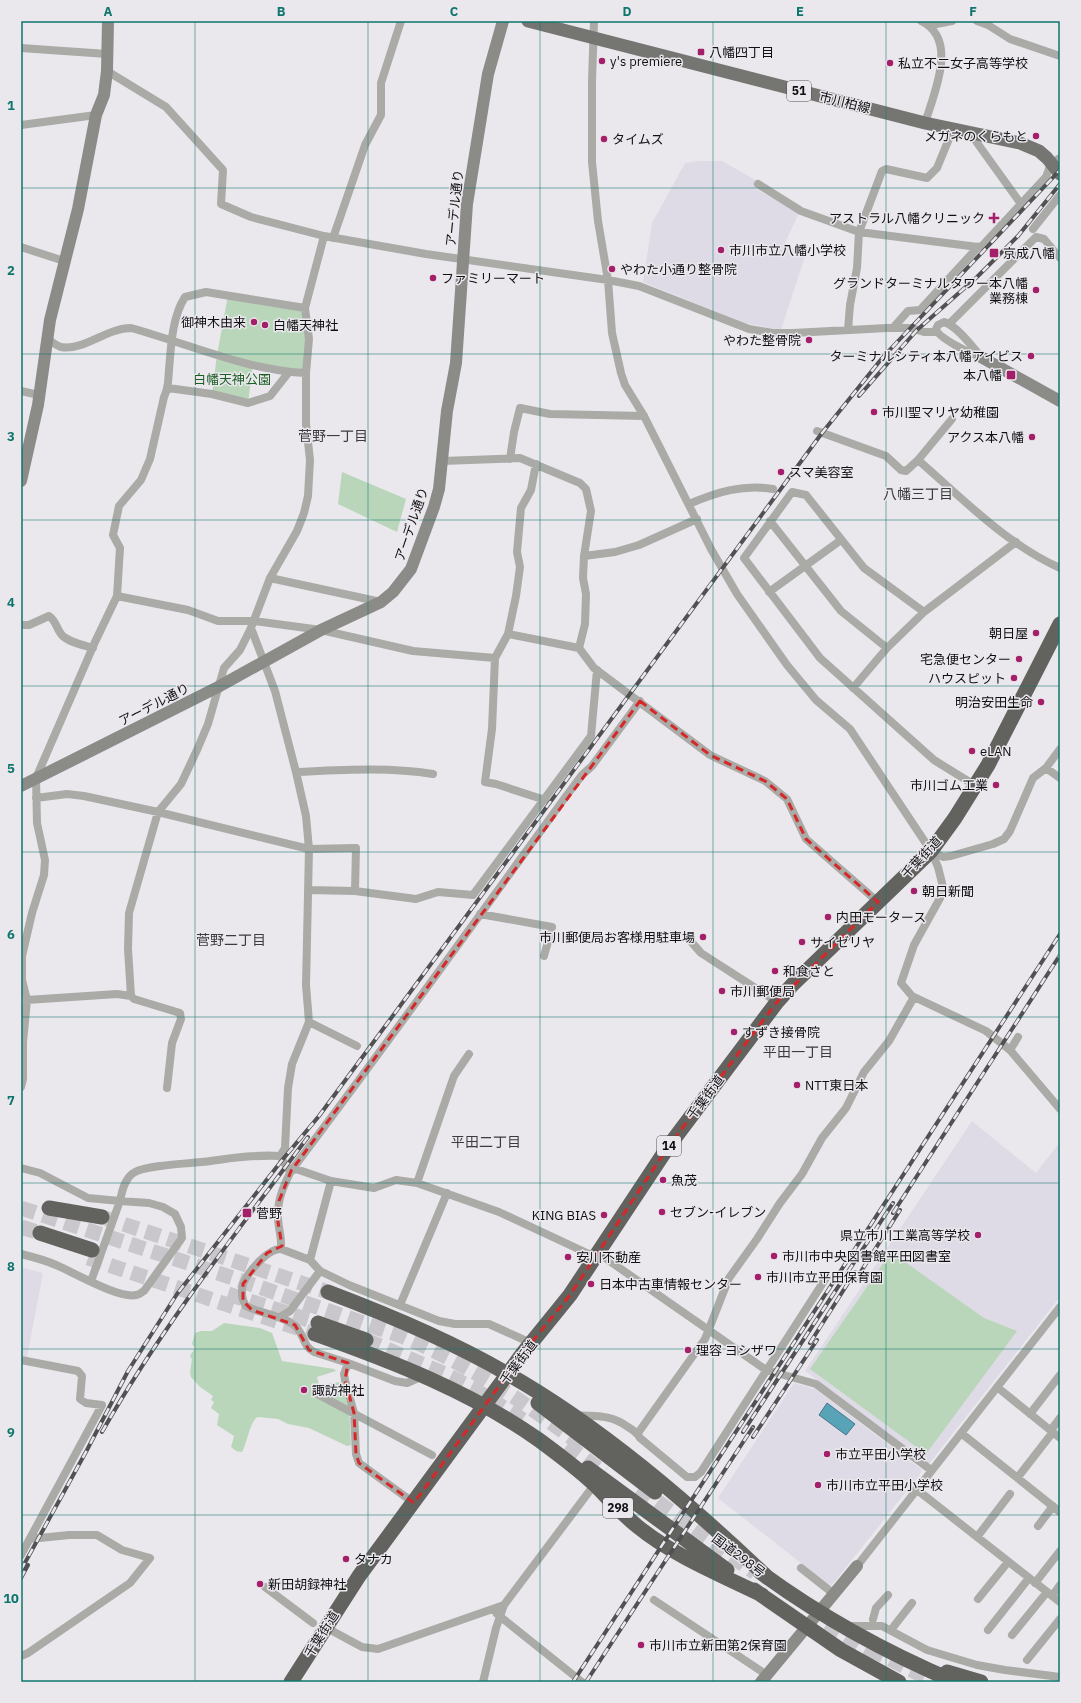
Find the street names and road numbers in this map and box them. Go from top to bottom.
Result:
road number: 51 [787,81,811,101]
street label: 市川柏線 [818,88,872,117]
street label: アーデル通り [442,169,467,247]
street label: アーデル通り [391,485,432,563]
street label: アーデル通り [116,679,192,730]
street label: 千葉街道 [897,833,945,882]
street label: 千葉街道 [683,1071,728,1123]
road number: 14 [657,1136,681,1156]
street label: 千葉街道 [496,1336,541,1388]
road number: 298 [603,1498,633,1518]
street label: 国道298号 [709,1530,769,1581]
street label: 千葉街道 [300,1608,342,1661]

